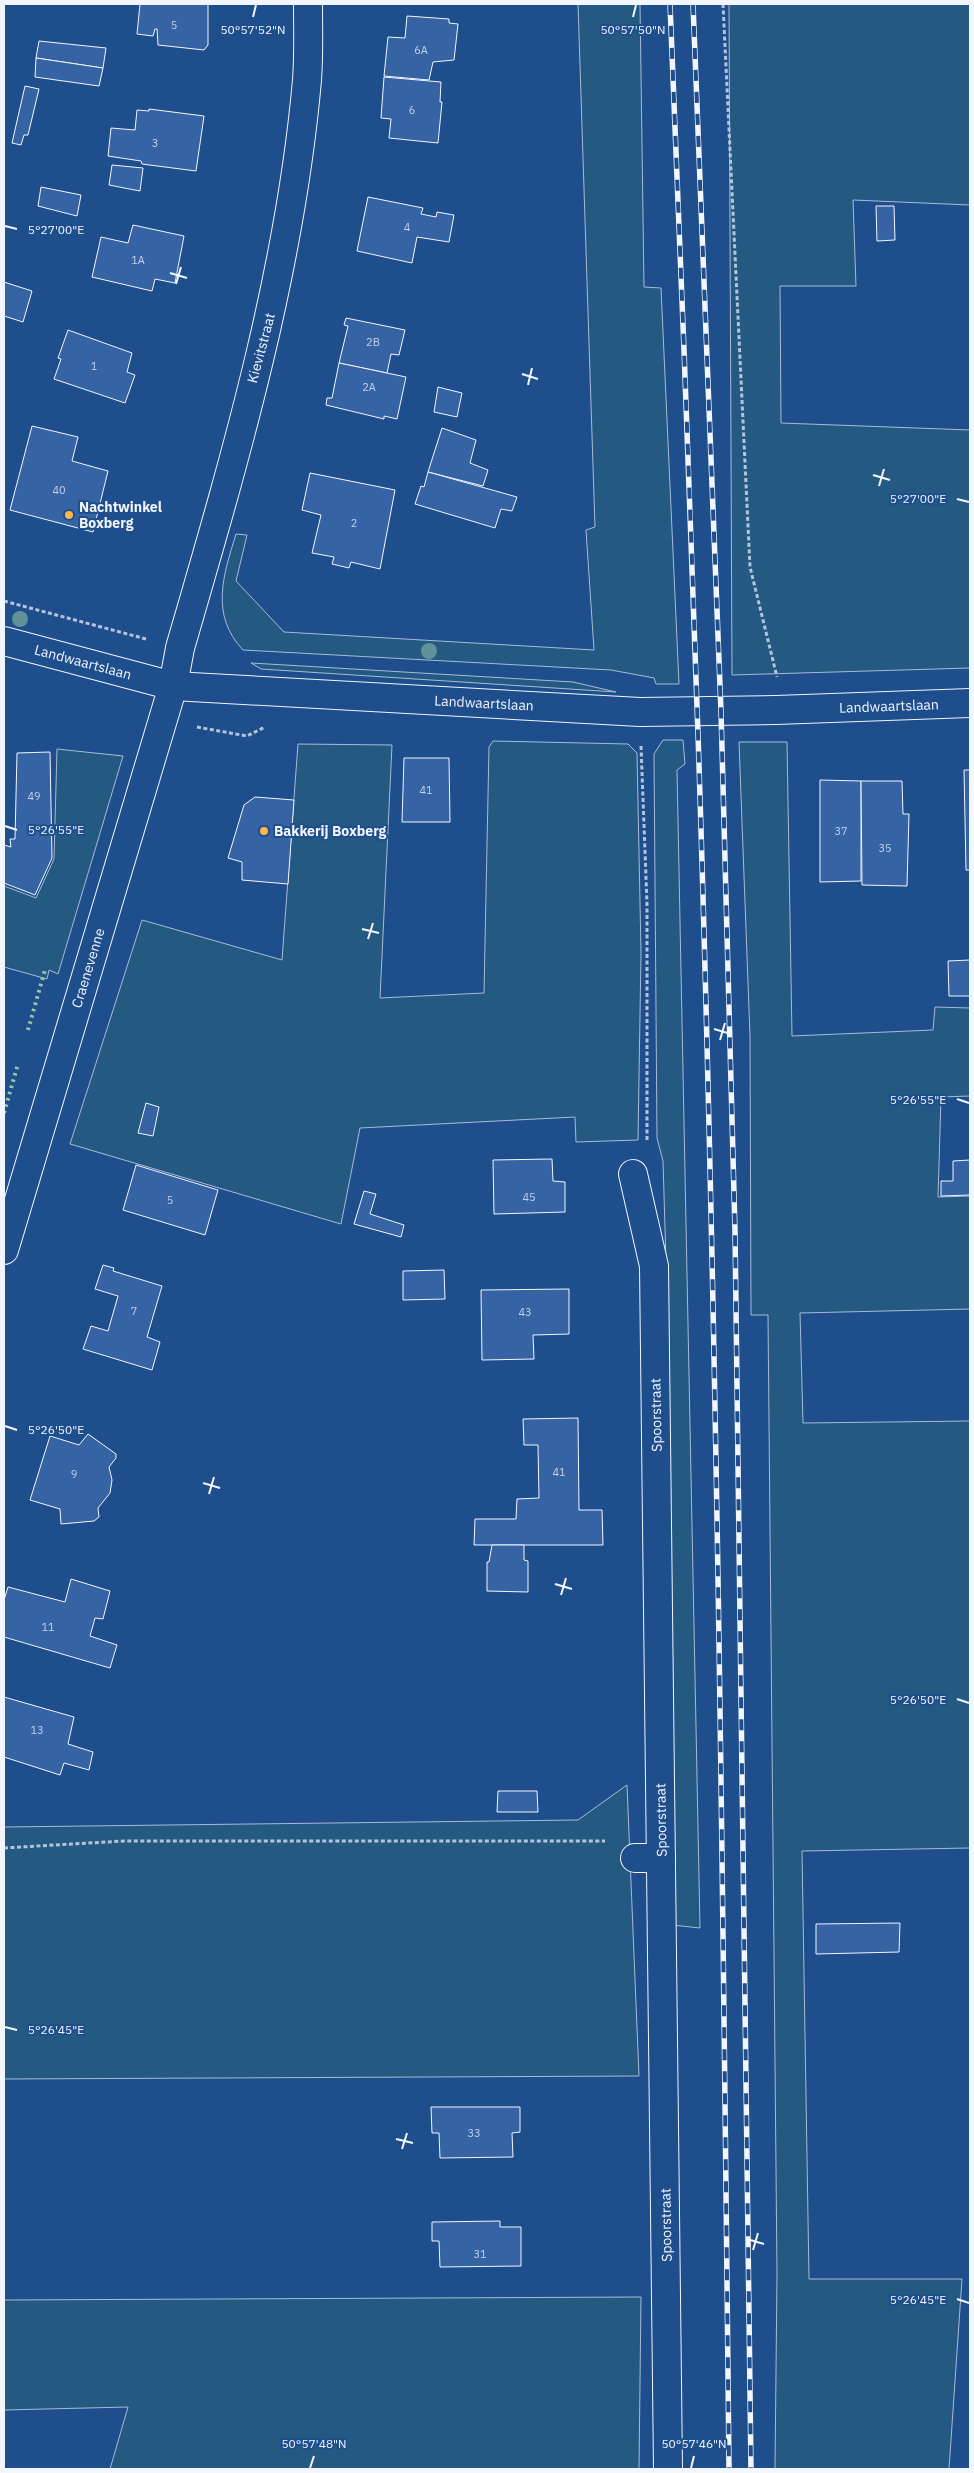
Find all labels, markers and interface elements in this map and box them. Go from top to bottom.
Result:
house number: 5 [171,18,177,32]
text: 50°57'52"N [220,22,286,37]
text: 50°57'50"N [600,22,666,37]
house number: 6A [414,43,428,57]
house number: 6 [409,103,415,117]
house number: 3 [152,136,158,150]
house number: 4 [404,220,411,234]
text: 5°27'00"E [28,222,84,237]
house number: 1A [131,253,145,267]
street label: Kievitstraat [243,311,279,385]
house number: 2B [366,335,380,349]
house number: 1 [91,359,98,373]
house number: 2A [362,380,376,394]
house number: 40 [52,483,66,497]
text: 5°27'00"E [890,491,946,506]
place label: Nachtwinkel Boxberg [79,498,162,532]
marker: Nachtwinkel Boxberg [63,509,75,521]
house number: 2 [351,516,357,530]
street label: Landwaartslaan [32,640,134,684]
street label: Landwaartslaan [434,691,534,715]
street label: Landwaartslaan [839,695,939,717]
house number: 41 [419,783,433,797]
house number: 49 [27,789,41,803]
text: 5°26'55"E [28,822,84,837]
place label: Bakkerij Boxberg [274,822,387,840]
house number: 37 [834,824,848,838]
marker: Bakkerij Boxberg [258,825,270,837]
house number: 35 [878,841,892,855]
street label: Craenevenne [67,926,109,1010]
text: 5°26'55"E [890,1092,946,1107]
house number: 45 [522,1190,536,1204]
house number: 5 [167,1193,173,1207]
house number: 7 [131,1304,137,1318]
house number: 43 [518,1305,532,1319]
street label: Spoorstraat [646,1378,666,1452]
text: 5°26'50"E [28,1422,84,1437]
house number: 41 [552,1465,566,1479]
house number: 9 [71,1467,77,1481]
house number: 11 [41,1620,55,1634]
text: 5°26'50"E [890,1692,946,1707]
house number: 13 [30,1723,44,1737]
street label: Spoorstraat [651,1783,671,1857]
text: 5°26'45"E [28,2022,84,2037]
house number: 33 [467,2126,481,2140]
street label: Spoorstraat [656,2188,676,2262]
house number: 31 [473,2247,487,2261]
text: 5°26'45"E [890,2292,946,2307]
text: 50°57'48"N [281,2436,347,2451]
text: 50°57'46"N [661,2436,727,2451]

